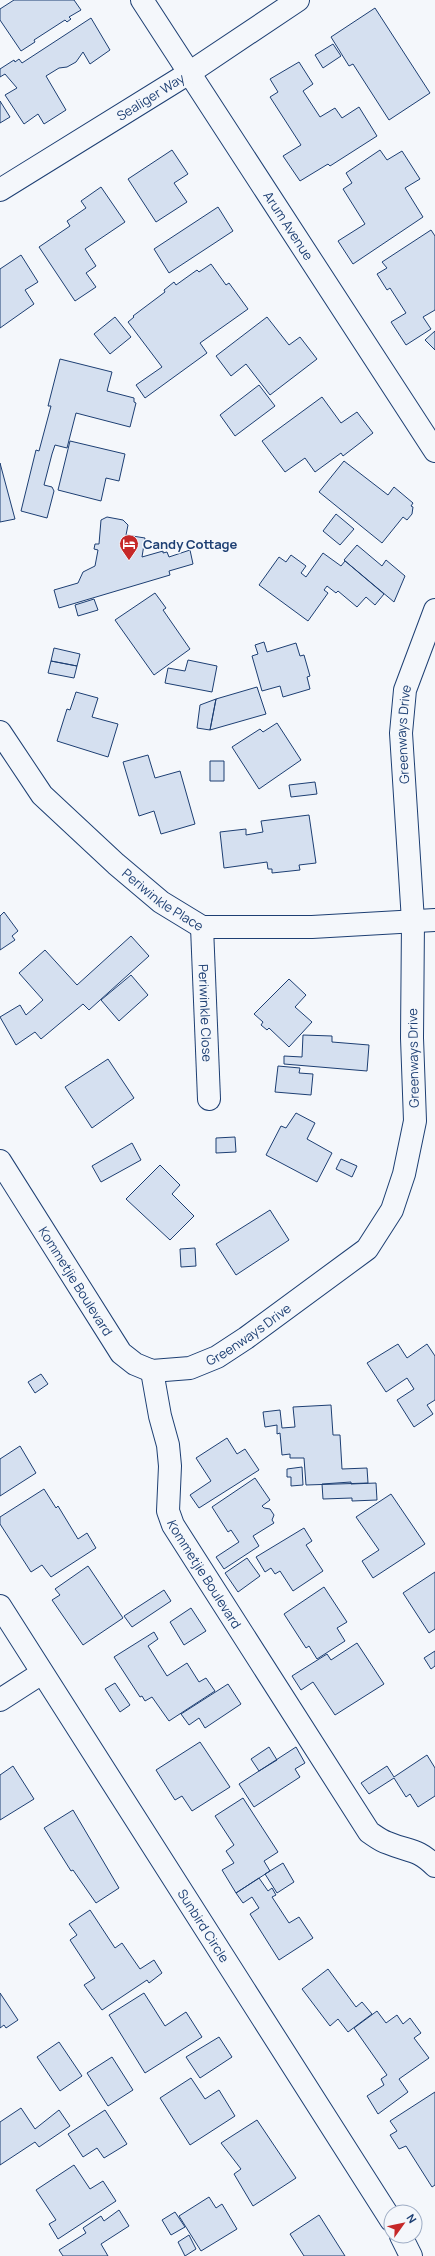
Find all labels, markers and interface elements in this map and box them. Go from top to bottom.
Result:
street label: Sealiger Way [113,69,188,125]
street label: Arum Avenue [260,188,318,264]
hotel icon: Candy Cottage [118,533,140,561]
place label: Candy Cottage [143,535,238,553]
street label: Greenways Drive [392,681,416,784]
street label: Periwinkle Place [119,864,207,935]
street label: Periwinkle Close [195,964,216,1063]
street label: Greenways Drive [403,1008,423,1108]
street label: Kommetjie Boulevard [35,1223,117,1339]
street label: Greenways Drive [203,1299,295,1370]
street label: Kommetjie Boulevard [163,1518,246,1632]
street label: Sunbird Circle [174,1886,234,1966]
north arrow [383,2204,423,2244]
text: N [403,2211,420,2226]

